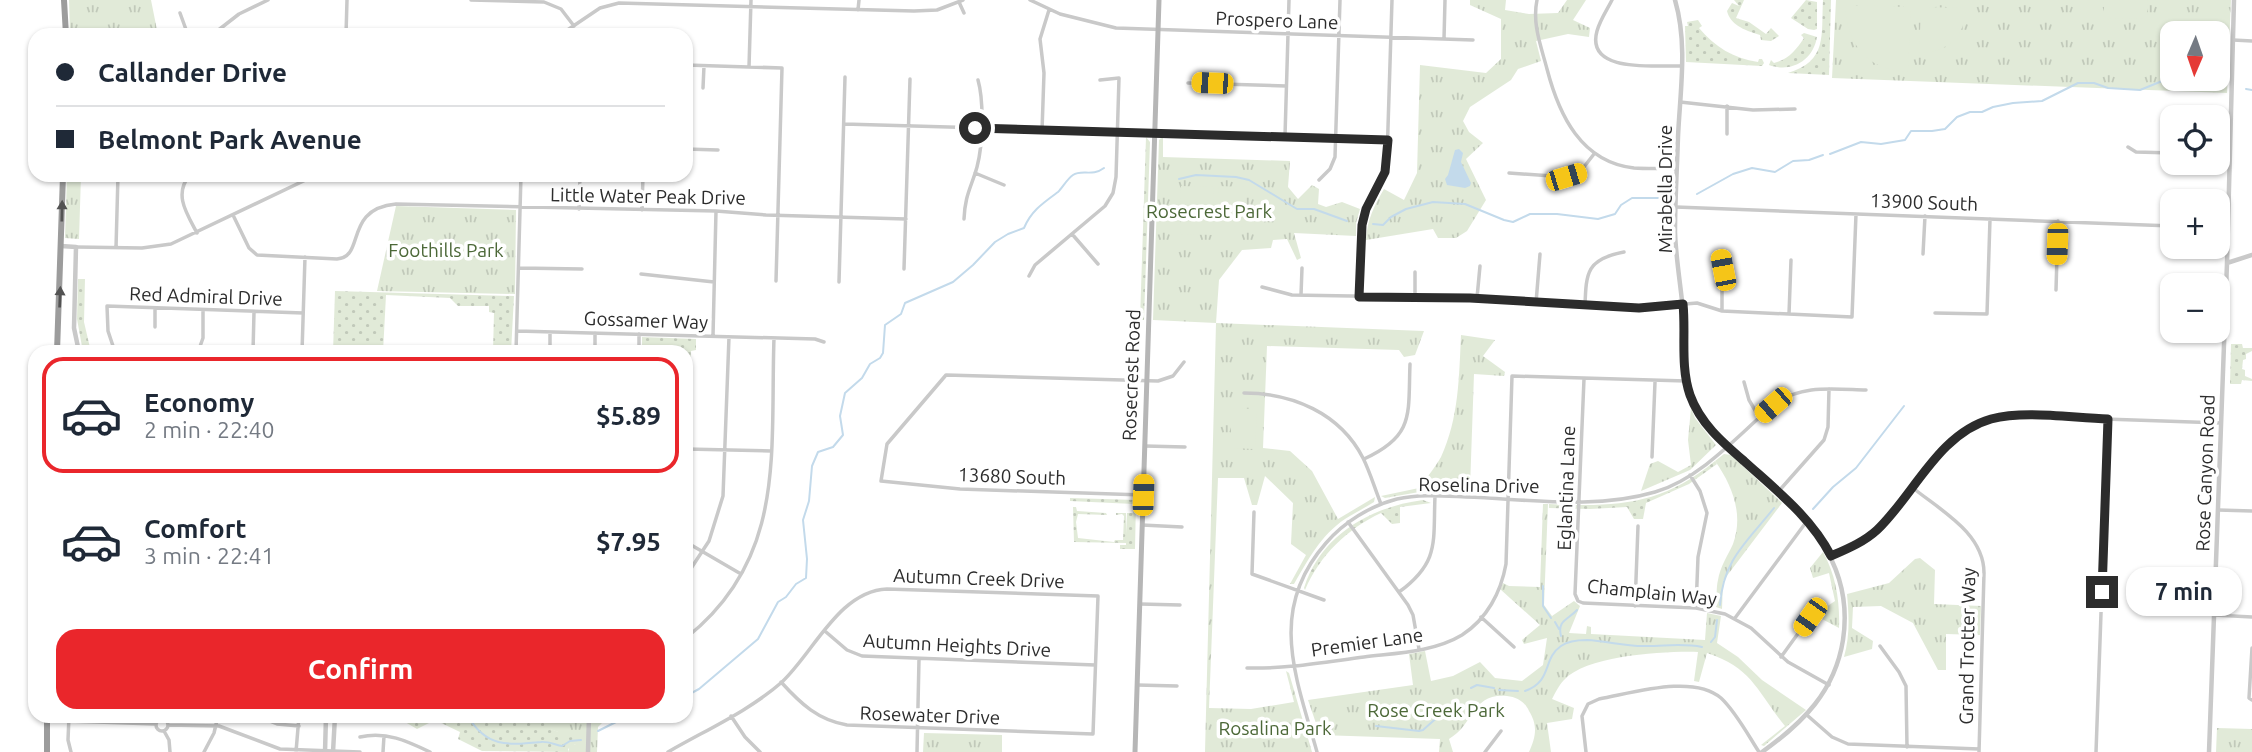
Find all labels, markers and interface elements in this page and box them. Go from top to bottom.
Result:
street label: Prospero Lane [1215,7,1339,33]
north arrow [2160,21,2230,91]
map controls [2160,21,2230,343]
text: Callander Drive [98,58,287,87]
car [1191,72,1234,94]
button: locate [2160,105,2230,175]
route start [959,112,991,144]
text: Belmont Park Avenue [98,125,362,154]
street label: Mirabella Drive [1654,125,1676,253]
car [1543,161,1590,193]
street label: Little Water Peak Drive [550,183,746,209]
street label: 13900 South [1870,189,1978,215]
button: + [2160,189,2230,259]
one-way arrow [56,199,68,221]
park label: Rosecrest Park [1146,200,1272,222]
car [2046,223,2069,265]
park label: Foothills Park [388,239,504,261]
car [1709,247,1738,293]
button: − [2160,273,2230,343]
street label: Red Admiral Drive [129,282,283,310]
one-way arrow [54,286,65,308]
street label: Gossamer Way [583,307,709,333]
street label: Rosecrest Road [1118,309,1144,441]
car [1751,383,1796,427]
icon: car [60,384,123,447]
text: Economy [144,388,254,417]
street label: Rose Canyon Road [2191,394,2219,552]
text: $5.89 [596,401,661,430]
text: 2 min · 22:40 [144,417,275,442]
street label: Eglantina Lane [1553,425,1579,551]
street label: 13680 South [958,463,1066,489]
street label: Roselina Drive [1418,473,1540,497]
car [1132,474,1155,516]
icon: car [60,510,123,573]
text: Comfort [144,514,247,543]
text: $7.95 [596,527,661,556]
text: 3 min · 22:41 [144,543,275,568]
street label: Autumn Creek Drive [893,564,1065,592]
street label: Grand Trotter Way [1955,567,1979,725]
callout: 7 min [2126,568,2242,616]
street label: Champlain Way [1586,574,1718,610]
route end [2086,576,2118,608]
text: 7 min [2155,579,2213,604]
car [1790,594,1831,640]
street label: Premier Lane [1310,623,1424,661]
button: Confirm [56,629,665,709]
street label: Autumn Heights Drive [862,629,1052,661]
park label: Rose Creek Park [1367,699,1505,721]
street label: Rosewater Drive [859,702,1001,728]
park label: Rosalina Park [1218,717,1332,739]

